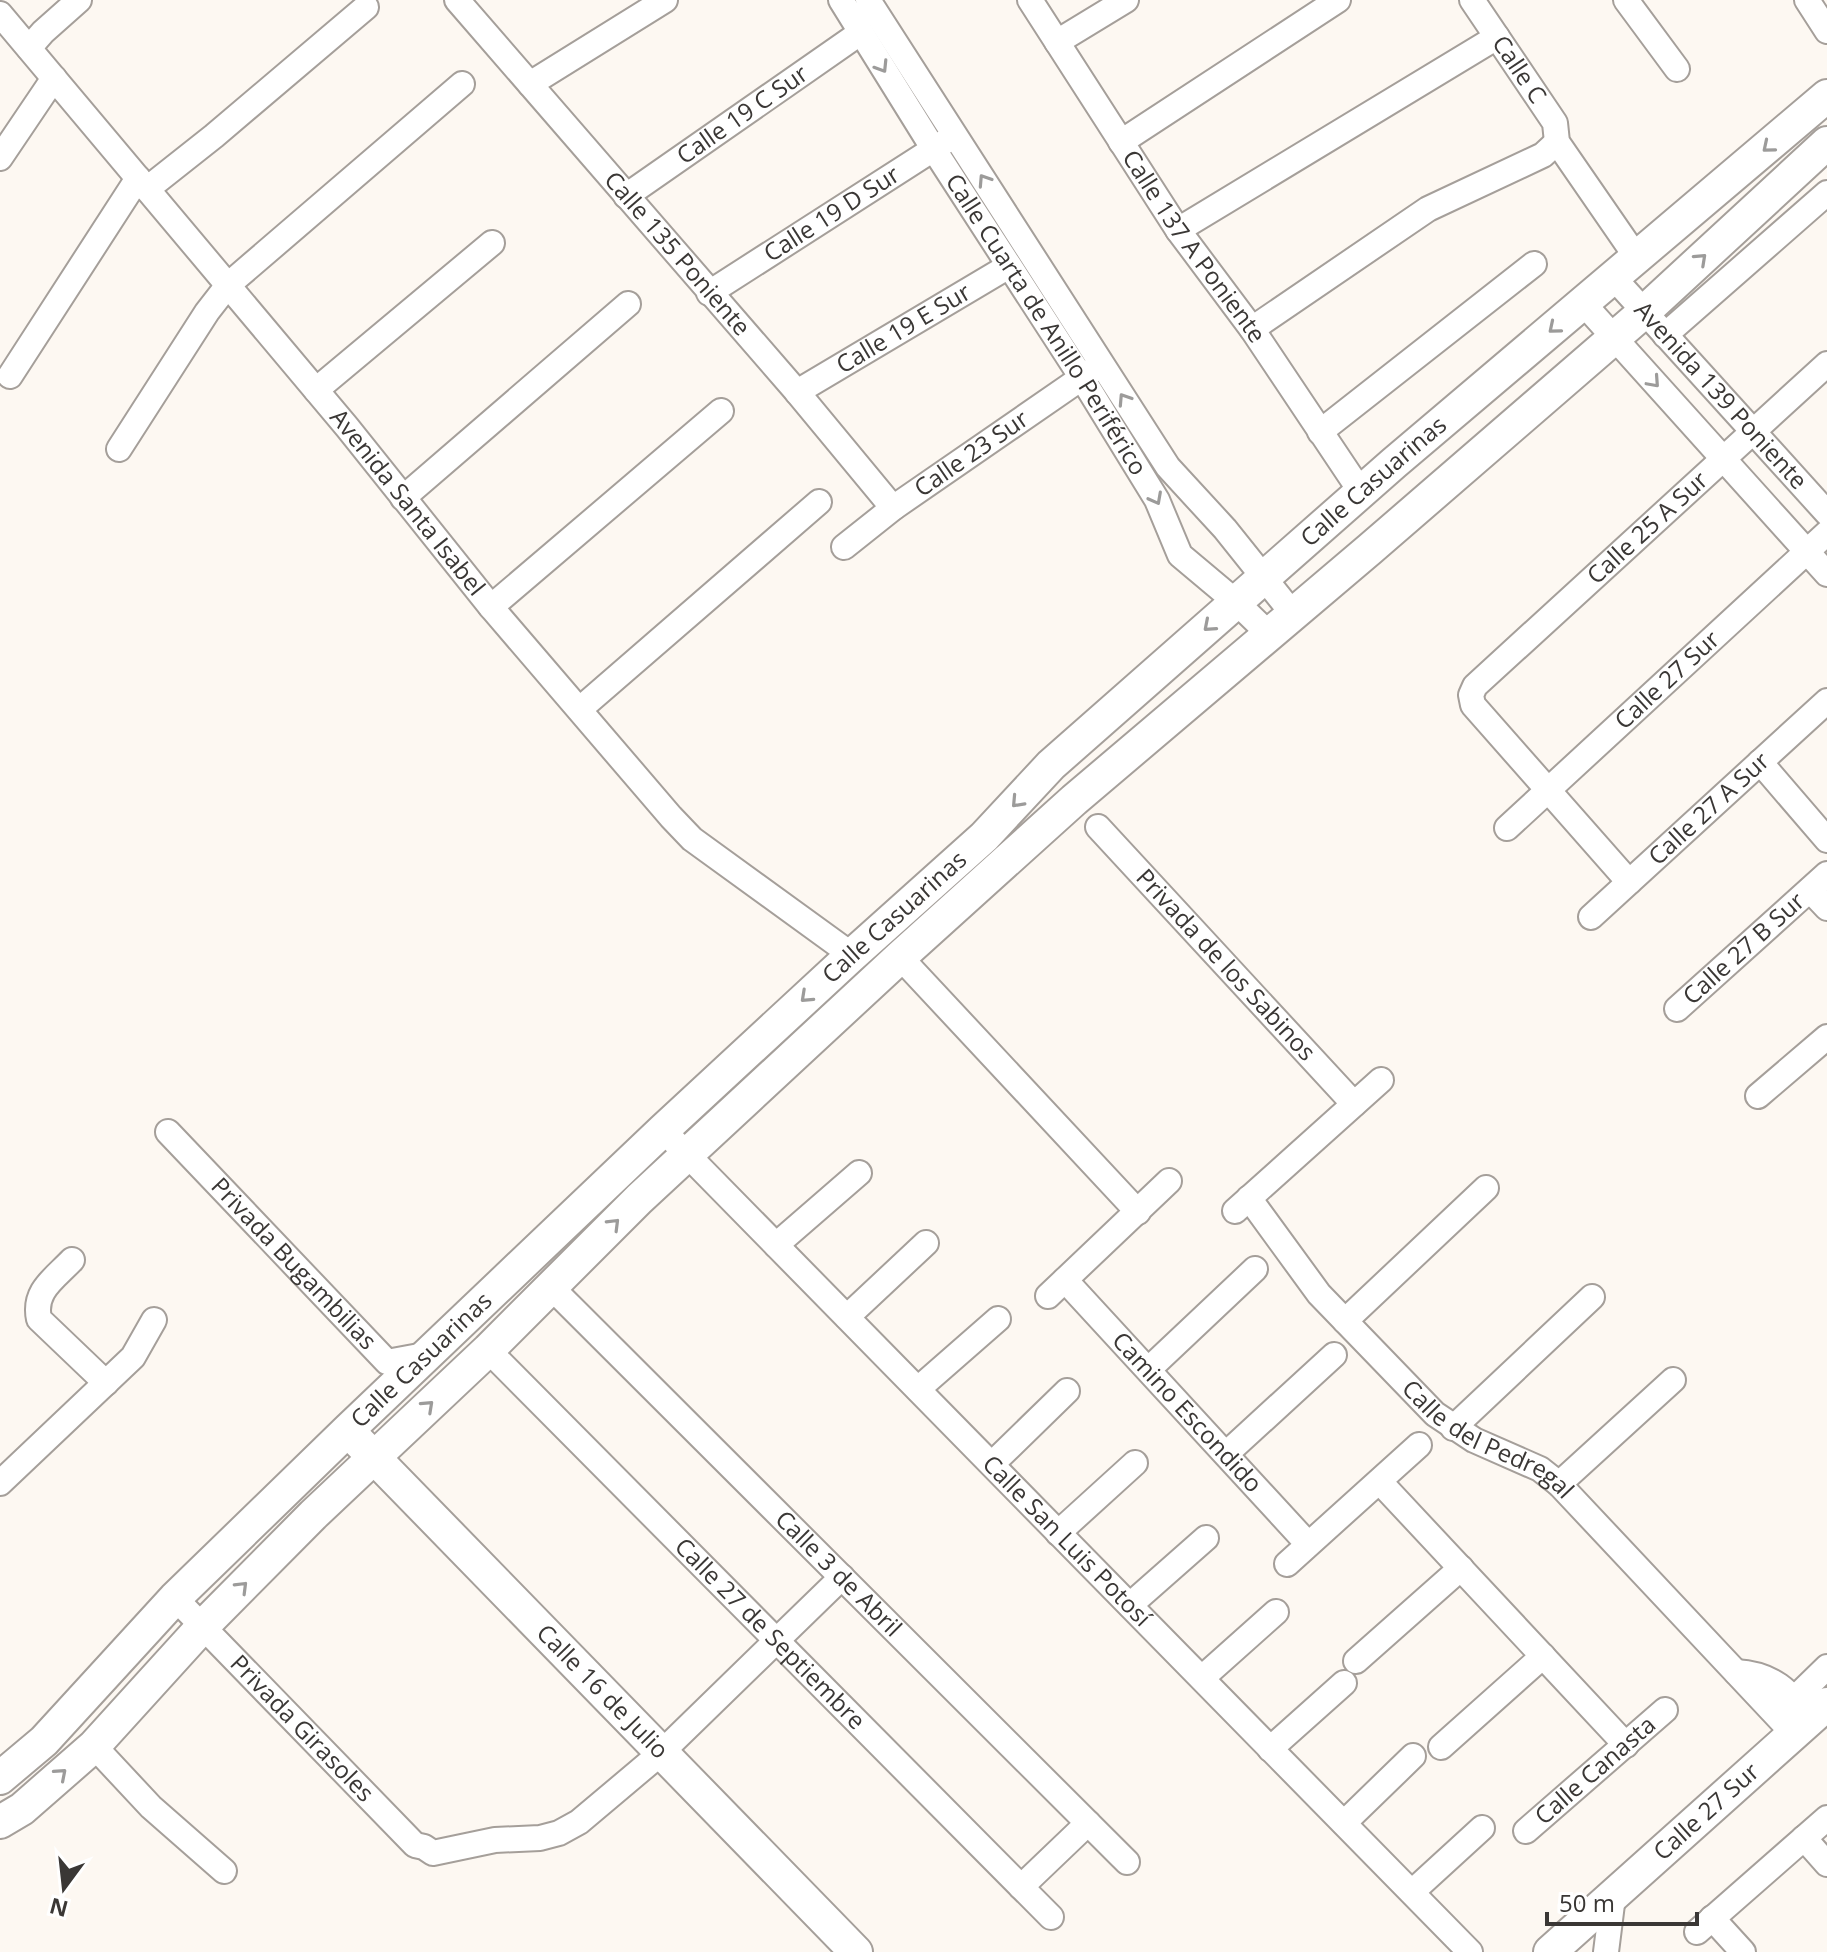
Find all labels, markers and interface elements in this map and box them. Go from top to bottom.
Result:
street label: Calle C [1485,28,1555,109]
street label: Calle 19 C Sur [669,56,814,171]
one-way arrow [872,58,887,72]
one-way arrow [1762,137,1777,152]
street label: Calle 137 A Poniente [1116,143,1274,349]
street label: Calle 19 D Sur [757,157,906,269]
street label: Calle 135 Poniente [598,164,759,342]
street label: Calle Cuarta de Anillo Periférico [939,167,1156,481]
one-way arrow [978,174,993,189]
one-way arrow [1692,254,1706,268]
street label: Calle 19 E Sur [829,274,976,380]
street label: Avenida 139 Poniente [1628,293,1815,496]
one-way arrow [1548,318,1563,333]
one-way arrow [1644,373,1659,388]
one-way arrow [1119,393,1134,408]
street label: Avenida Santa Isabel [323,401,493,602]
street label: Calle 23 Sur [907,402,1034,504]
street label: Calle Casuarinas [1293,408,1453,553]
street label: Calle 25 A Sur [1579,463,1714,591]
one-way arrow [1146,491,1161,505]
one-way arrow [1203,617,1218,631]
street label: Calle 27 Sur [1607,622,1726,736]
street label: Calle 27 A Sur [1640,744,1776,872]
one-way arrow [1012,792,1026,807]
street label: Calle Casuarinas [814,843,973,990]
street label: Privada de los Sabinos [1130,861,1324,1067]
street label: Calle 27 B Sur [1675,884,1811,1011]
one-way arrow [801,988,815,1003]
street label: Privada Bugambilias [205,1169,385,1356]
one-way arrow [605,1219,619,1233]
street label: Calle Casuarinas [343,1284,498,1434]
street label: Camino Escondido [1106,1324,1270,1499]
street label: Calle del Pedregal [1396,1372,1582,1505]
one-way arrow [419,1401,433,1416]
street label: Calle San Luis Potosí [976,1447,1160,1634]
street label: Calle 3 de Abril [769,1502,910,1643]
street label: Calle 27 de Septiembre [668,1530,874,1736]
one-way arrow [232,1582,247,1596]
street label: Calle 16 de Julio [530,1616,677,1765]
street label: Privada Girasoles [224,1647,382,1808]
street label: Calle Canasta [1527,1708,1662,1831]
street label: Calle 27 Sur [1645,1754,1766,1867]
one-way arrow [52,1770,67,1784]
north arrow [24,1848,104,1928]
scale bar [1547,1876,1697,1926]
text: 50 m [1559,1886,1615,1919]
text: N [46,1891,71,1925]

